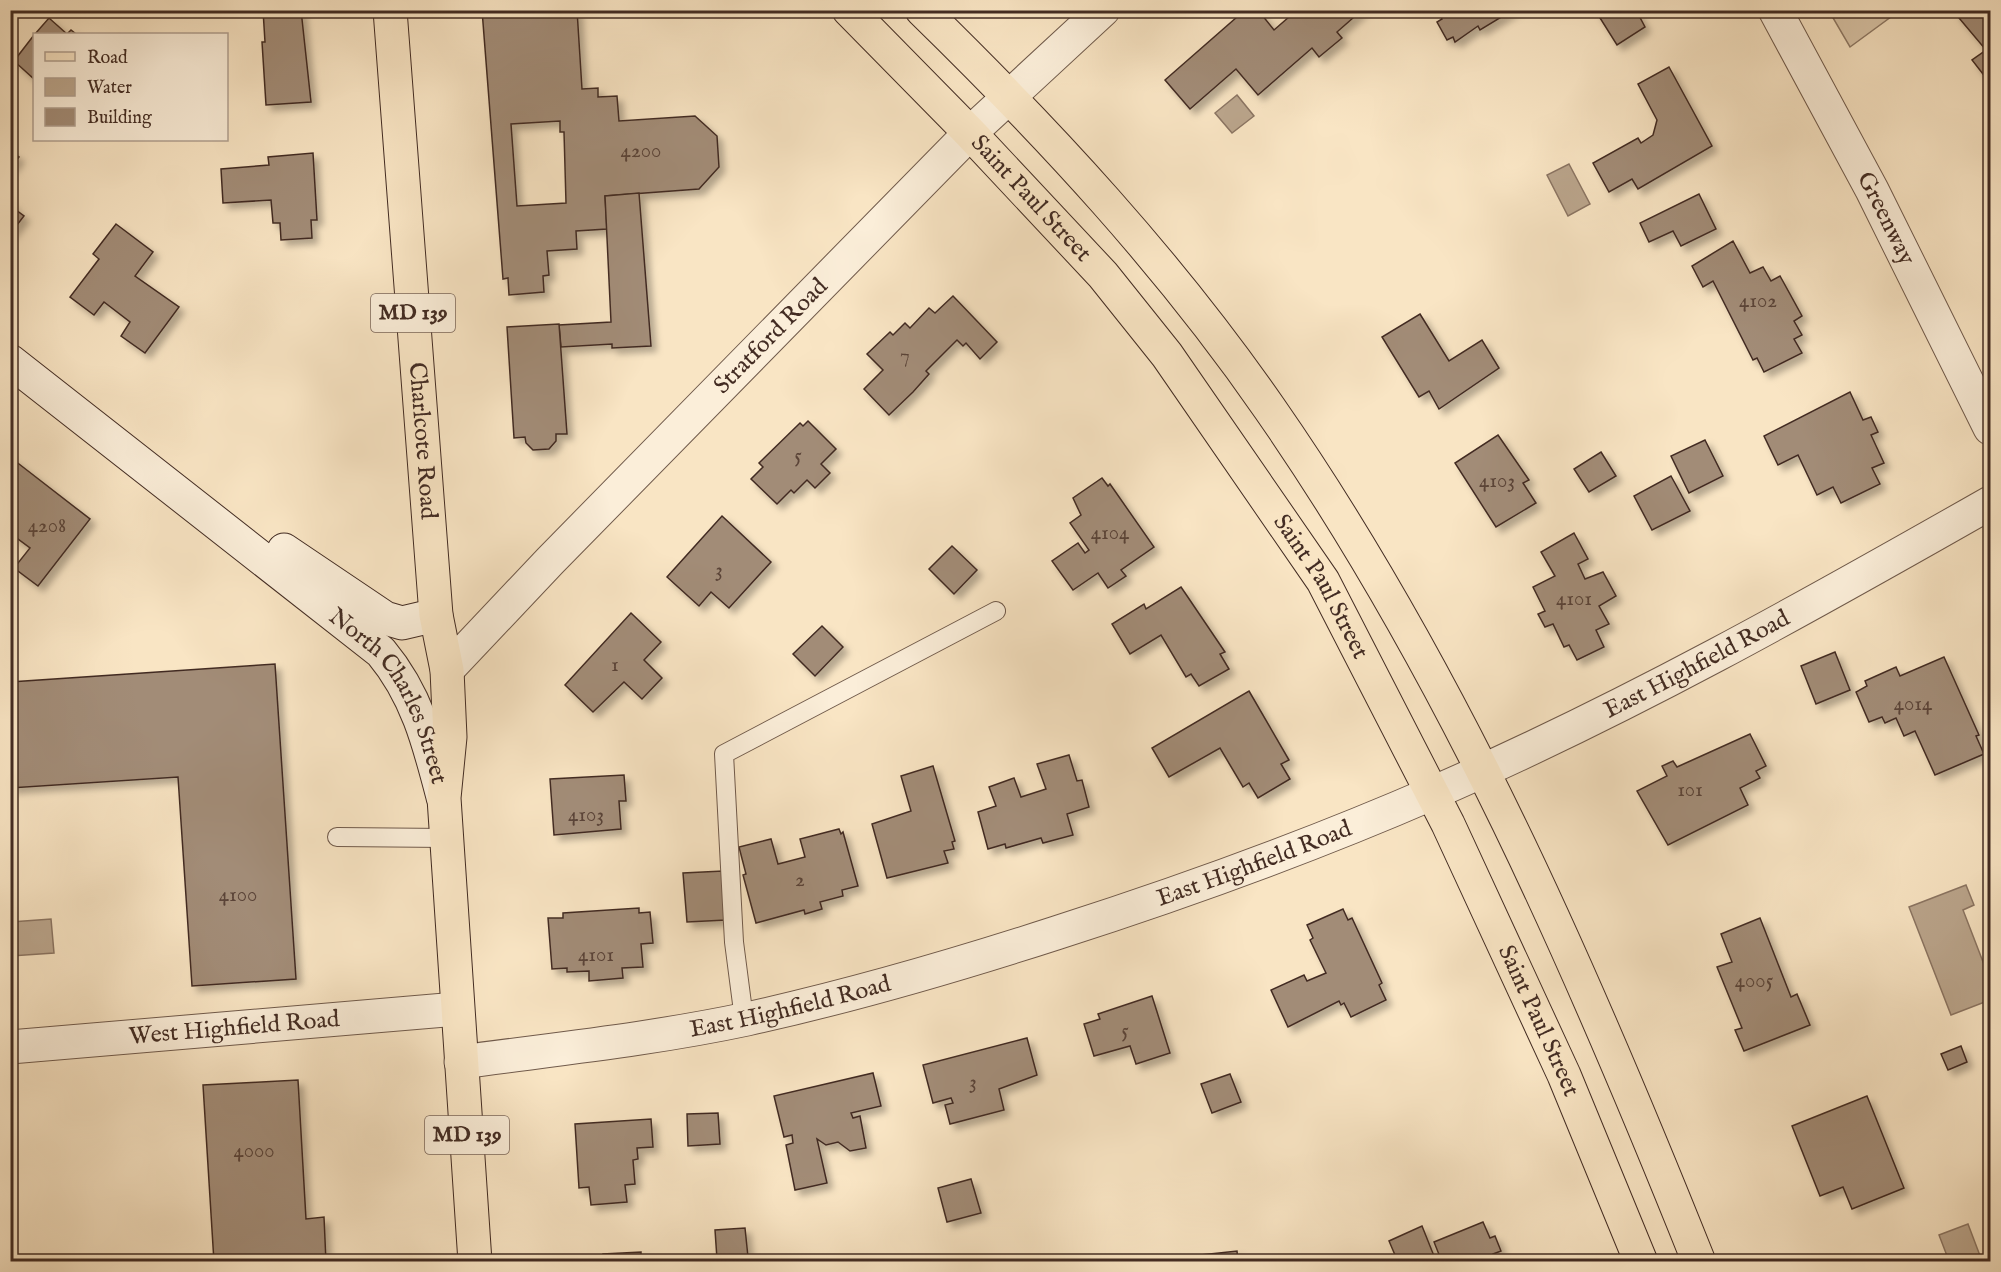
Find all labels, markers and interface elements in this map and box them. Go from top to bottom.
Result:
legend [33,33,228,141]
text: Road [87,47,128,70]
text: Water [87,77,132,100]
text: Building [87,107,152,130]
street label: Saint Paul Street [964,128,1098,269]
house number: 4200 [621,138,661,165]
street label: Greenway [1850,166,1922,270]
street label: Stratford Road [707,271,835,401]
house number: 4102 [1739,288,1777,315]
road number: MD 139 [371,294,455,332]
house number: 7 [900,343,910,370]
street label: Charlcote Road [401,361,444,521]
house number: 5 [794,443,802,470]
house number: 4103 [1479,468,1515,495]
street label: Saint Paul Street [1266,508,1376,664]
house number: 4208 [28,513,66,540]
house number: 4104 [1091,520,1130,547]
house number: 3 [715,557,723,584]
house number: 4101 [1556,586,1592,613]
street label: North Charles Street [322,601,454,787]
street label: East Highfield Road [1599,603,1795,726]
house number: 1 [611,652,619,679]
house number: 4014 [1894,691,1933,718]
house number: 101 [1677,777,1703,804]
house number: 4103 [568,802,604,829]
street label: East Highfield Road [1153,813,1356,914]
house number: 2 [795,867,805,894]
house number: 4100 [219,882,257,909]
street label: Saint Paul Street [1491,940,1587,1101]
house number: 4101 [578,942,614,969]
street label: East Highfield Road [687,968,894,1045]
house number: 4005 [1735,968,1774,995]
street label: West Highfield Road [128,1004,341,1052]
house number: 5 [1121,1018,1129,1045]
house number: 3 [969,1069,977,1096]
road number: MD 139 [425,1116,509,1154]
house number: 4000 [233,1138,275,1165]

